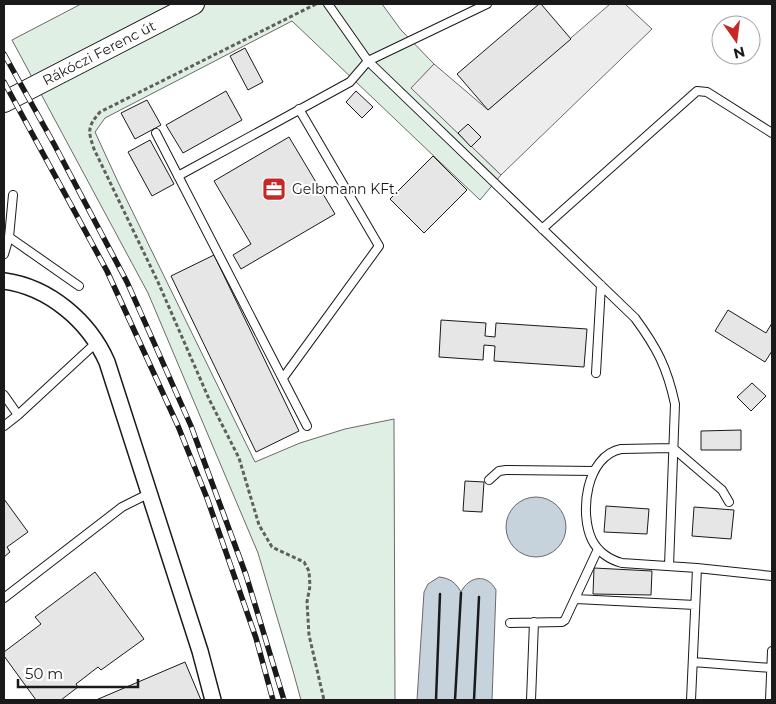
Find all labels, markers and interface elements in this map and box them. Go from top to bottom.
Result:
north arrow [711,15,761,65]
street label: Rákóczi Ferenc út [39,17,159,89]
text: N [731,43,747,63]
office icon: Gelbmann KFt. [261,176,287,202]
place label: Gelbmann KFt. [292,180,398,198]
scale bar [18,656,138,688]
text: 50 m [25,664,63,683]

